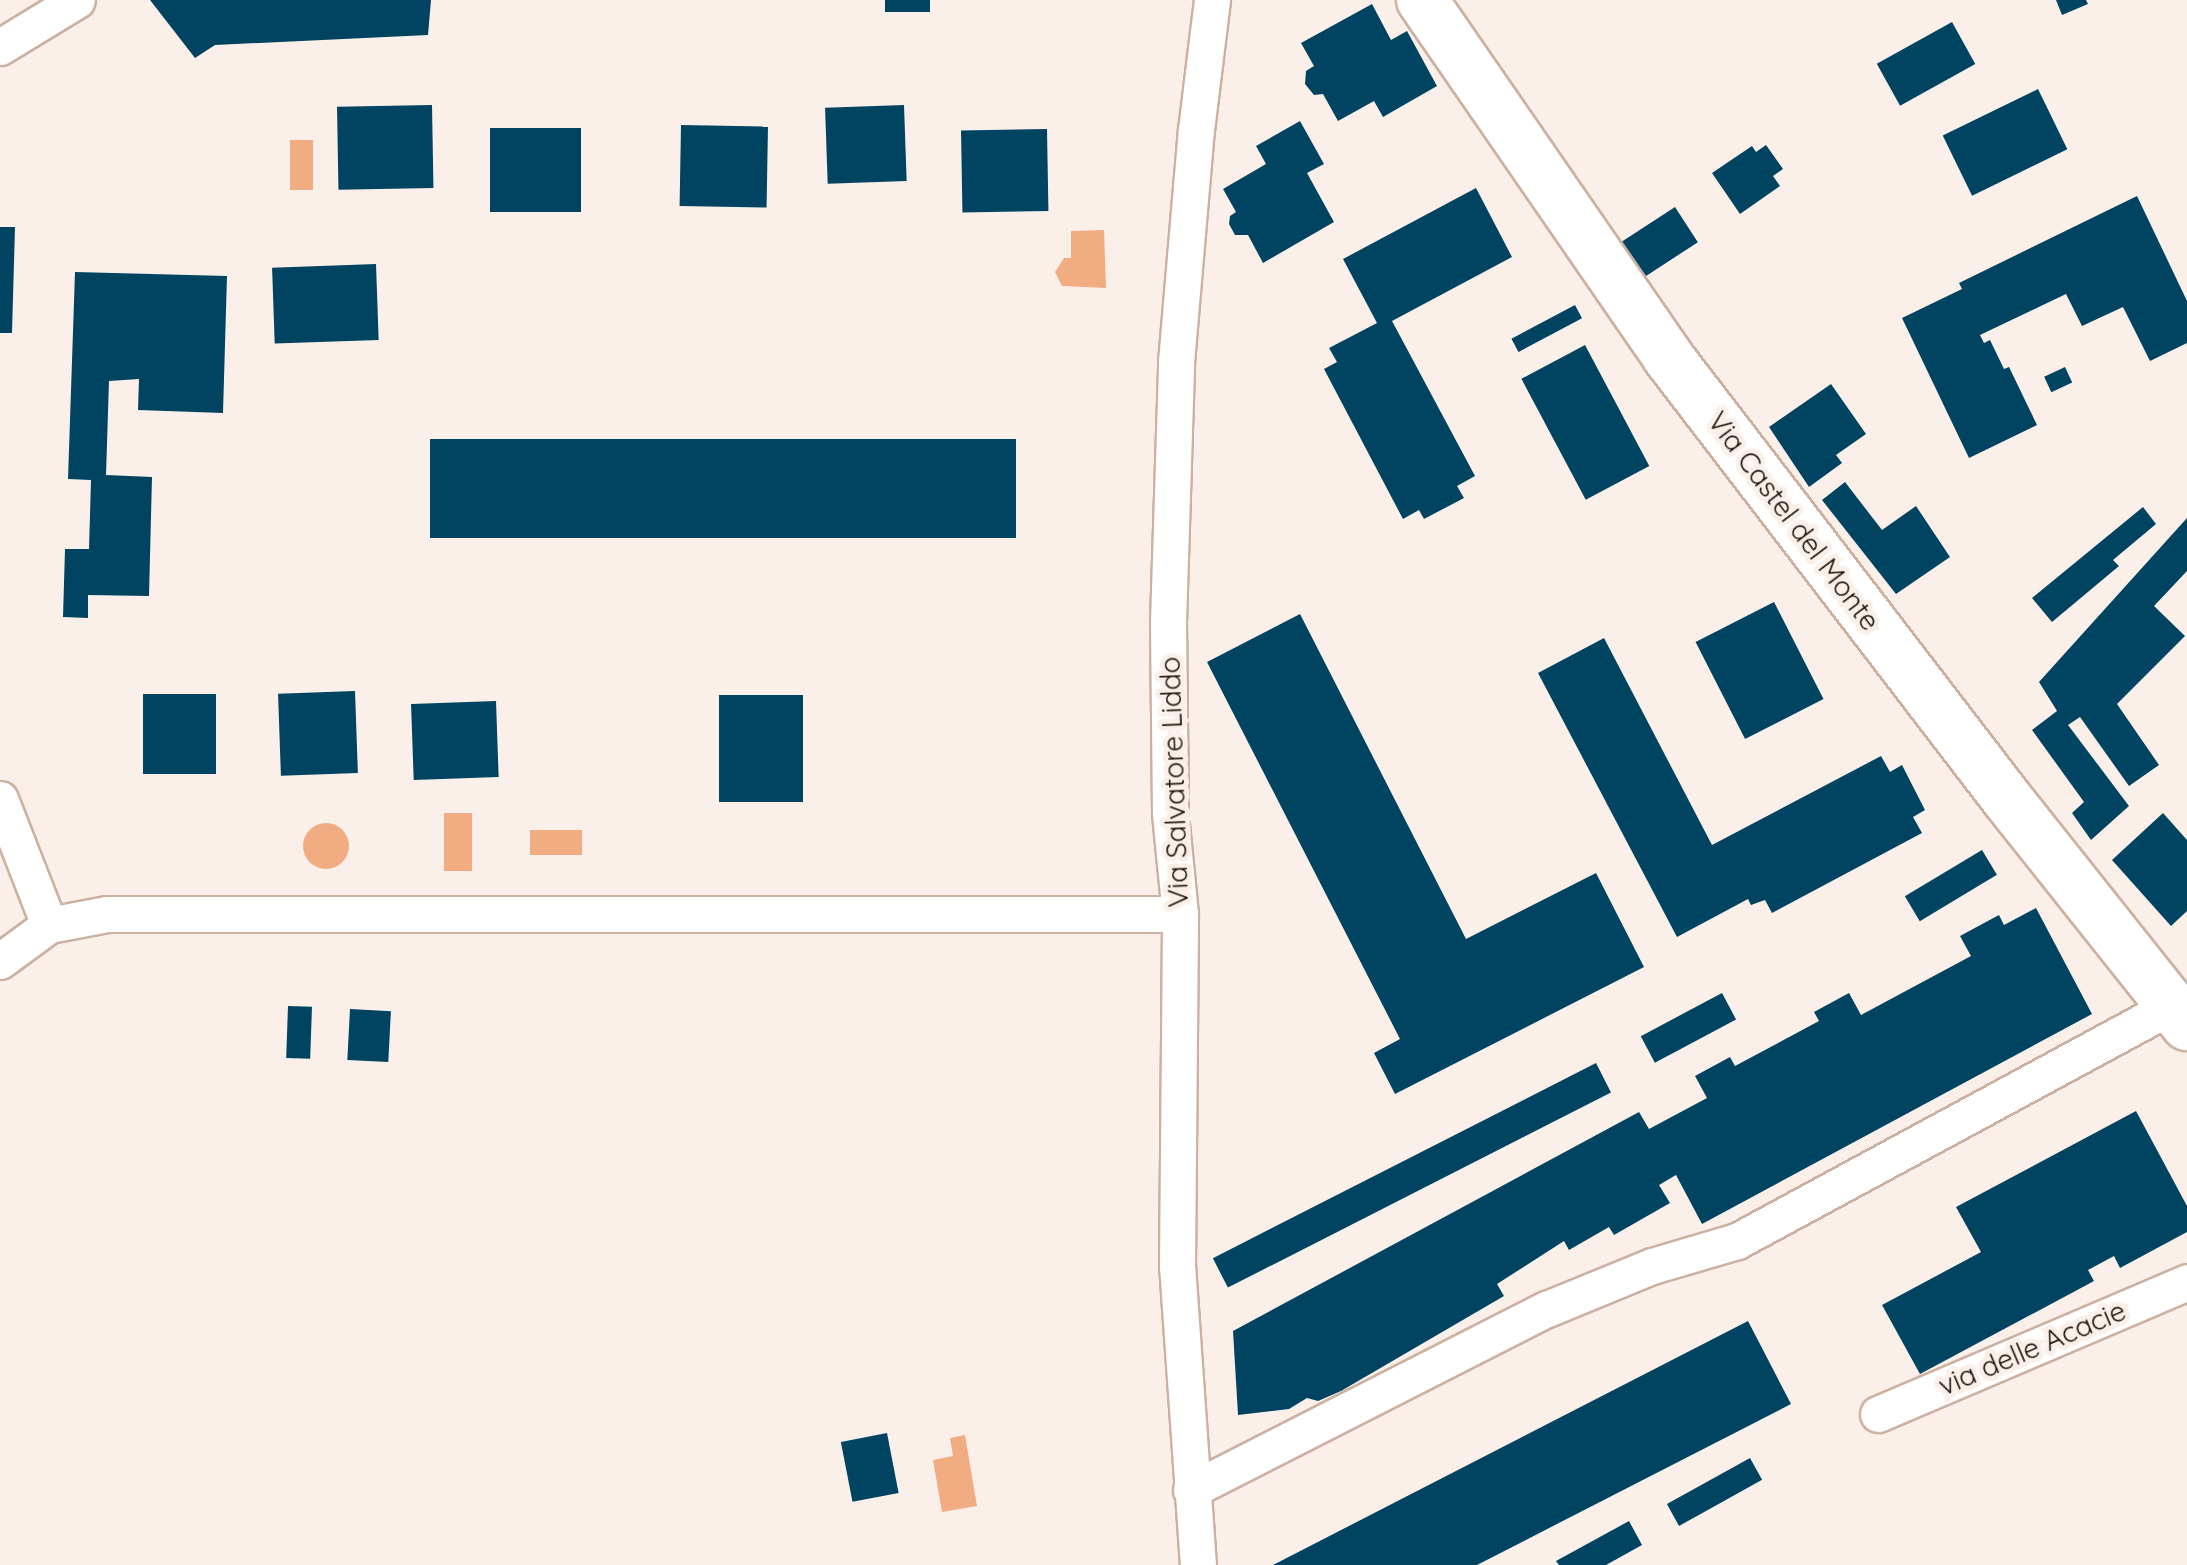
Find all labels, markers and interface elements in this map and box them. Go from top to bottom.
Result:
street label: Via Castel del Monte [1701,405,1887,637]
street label: Via Salvatore Liddo [1153,656,1195,908]
street label: via delle Acacie [1933,1293,2131,1403]

